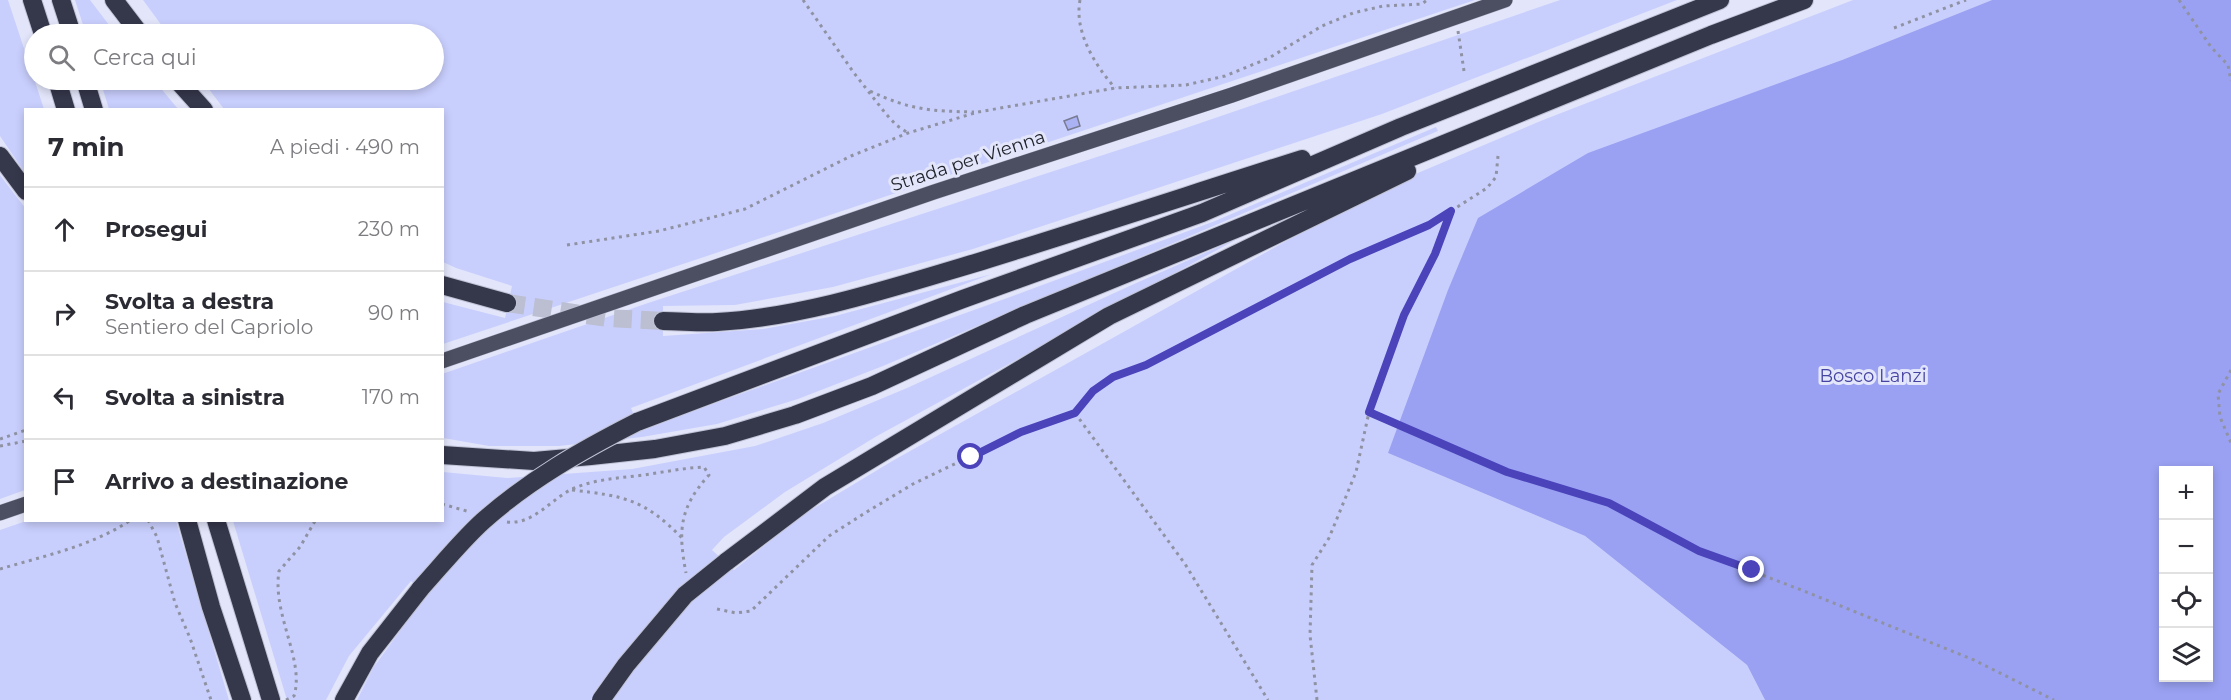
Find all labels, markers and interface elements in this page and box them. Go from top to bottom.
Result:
search box [24,24,444,90]
icon: search [45,41,78,74]
text: Cerca qui [93,44,197,71]
street label: Strada per Vienna [888,126,1048,196]
text: 7 min [48,131,125,163]
text: A piedi · 490 m [270,135,420,159]
icon: ahead [48,213,81,246]
text: Prosegui [105,216,207,243]
text: 230 m [358,217,420,241]
text: Svolta a destra [105,288,274,315]
icon: right [48,297,81,330]
text: 90 m [368,301,420,325]
text: Sentiero del Capriolo [105,315,313,339]
park label: Bosco Lanzi [1819,365,1927,387]
icon: left [48,381,81,414]
text: Svolta a sinistra [105,384,285,411]
text: 170 m [362,385,420,409]
route start [957,443,983,469]
icon: arrive [48,465,81,498]
map controls [2159,466,2213,682]
button: + [2159,466,2213,520]
text: Arrivo a destinazione [105,468,348,495]
button: − [2159,520,2213,574]
route end [1738,556,1764,582]
button: locate [2159,574,2213,628]
button: layers [2159,628,2213,682]

